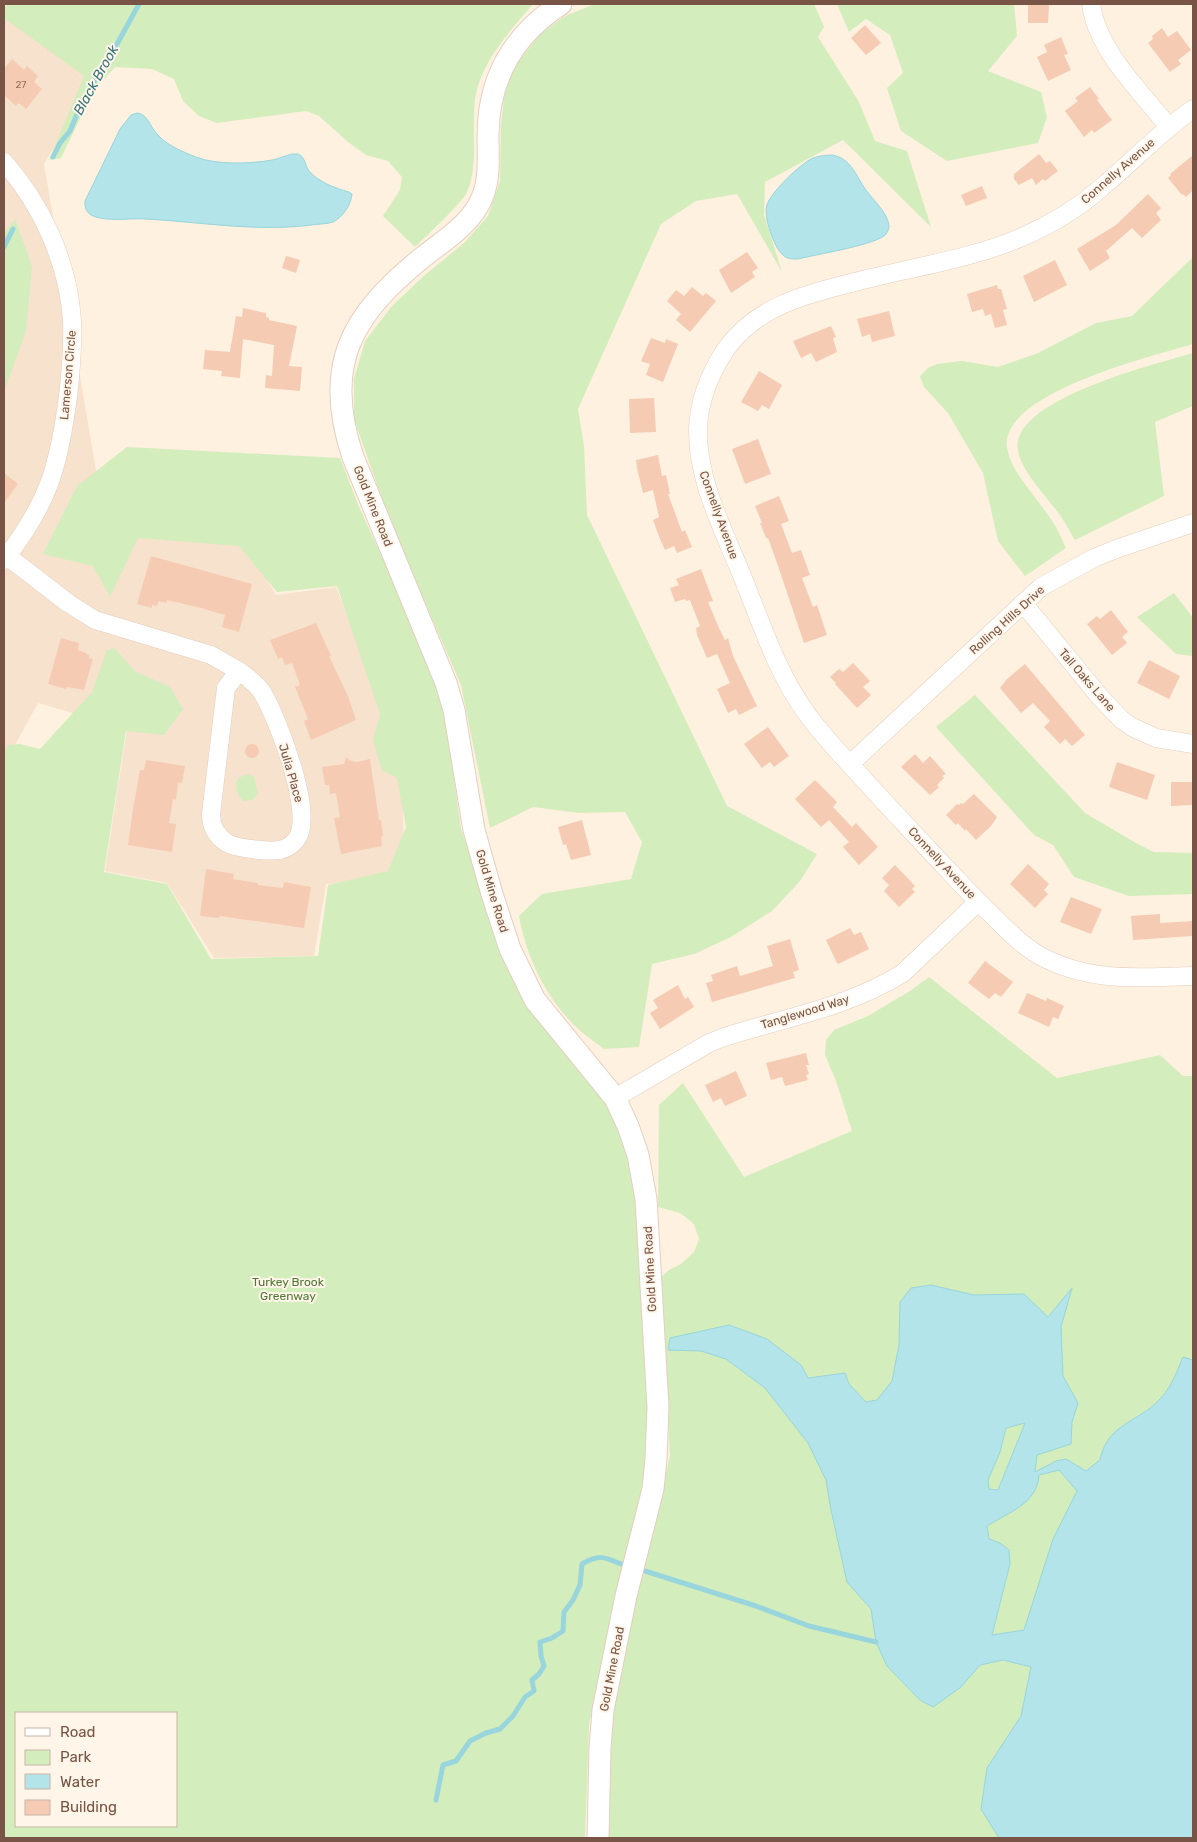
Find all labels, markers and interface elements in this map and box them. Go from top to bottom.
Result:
water label: Black Brook [70,41,123,118]
house number: 27 [16,79,27,91]
street label: Connelly Avenue [1078,135,1158,207]
street label: Lamerson Circle [57,329,79,421]
street label: Gold Mine Road [350,464,396,548]
street label: Connelly Avenue [697,469,742,561]
street label: Rolling Hills Drive [967,582,1048,657]
street label: Tall Oaks Lane [1056,646,1118,714]
street label: Julia Place [276,742,306,804]
street label: Connelly Avenue [905,824,979,902]
street label: Gold Mine Road [473,848,511,934]
street label: Tanglewood Way [759,992,851,1032]
street label: Gold Mine Road [641,1226,659,1312]
park label: Turkey Brook Greenway [252,1275,325,1303]
street label: Gold Mine Road [597,1626,627,1712]
legend [15,1712,178,1827]
text: Road [60,1723,96,1741]
text: Park [60,1748,91,1766]
text: Water [60,1773,100,1791]
text: Building [60,1798,117,1816]

